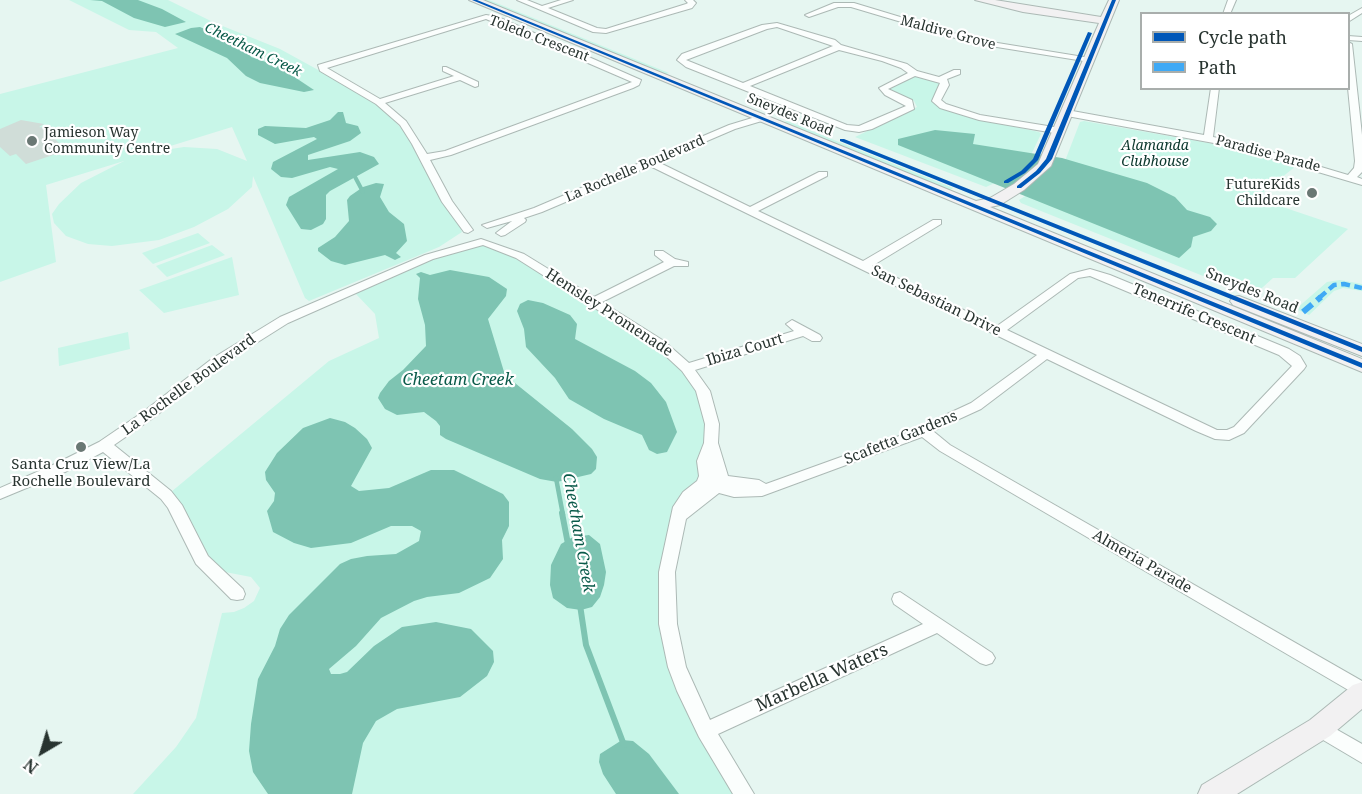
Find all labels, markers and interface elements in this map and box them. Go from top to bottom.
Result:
street label: Toledo Crescent [487,12,591,66]
street label: Maldive Grove [899,12,997,54]
legend [1140,12,1350,90]
water label: Cheetham Creek [202,19,304,81]
text: Cycle path [1198,25,1287,49]
text: Path [1198,55,1237,79]
street label: Sneydes Road [744,90,836,140]
place label: Jamieson Way Community Centre [44,125,170,158]
street label: La Rochelle Boulevard [563,132,707,206]
street label: Paradise Parade [1214,132,1322,176]
marker: Jamieson Way Community Centre [25,134,39,148]
park label: Alamanda Clubhouse [1121,138,1189,170]
place label: FutureKids Childcare [1226,177,1300,210]
marker: FutureKids Childcare [1305,186,1319,200]
street label: San Sebastian Drive [868,262,1004,340]
street label: Sneydes Road [1203,264,1301,318]
street label: Hemsley Promenade [542,265,676,361]
street label: Tenerrife Crescent [1130,280,1258,348]
street label: Ibiza Court [704,330,786,370]
street label: La Rochelle Boulevard [119,331,259,439]
water label: Cheetam Creek [402,370,514,390]
street label: Scafetta Gardens [842,407,960,469]
marker: Santa Cruz View/La Rochelle Boulevard [74,440,88,454]
place label: Santa Cruz View/La Rochelle Boulevard [11,456,151,491]
water label: Cheetham Creek [558,472,598,594]
street label: Almeria Parade [1089,526,1195,598]
street label: Marbella Waters [753,639,891,717]
north arrow [12,722,72,782]
text: N [19,754,43,779]

